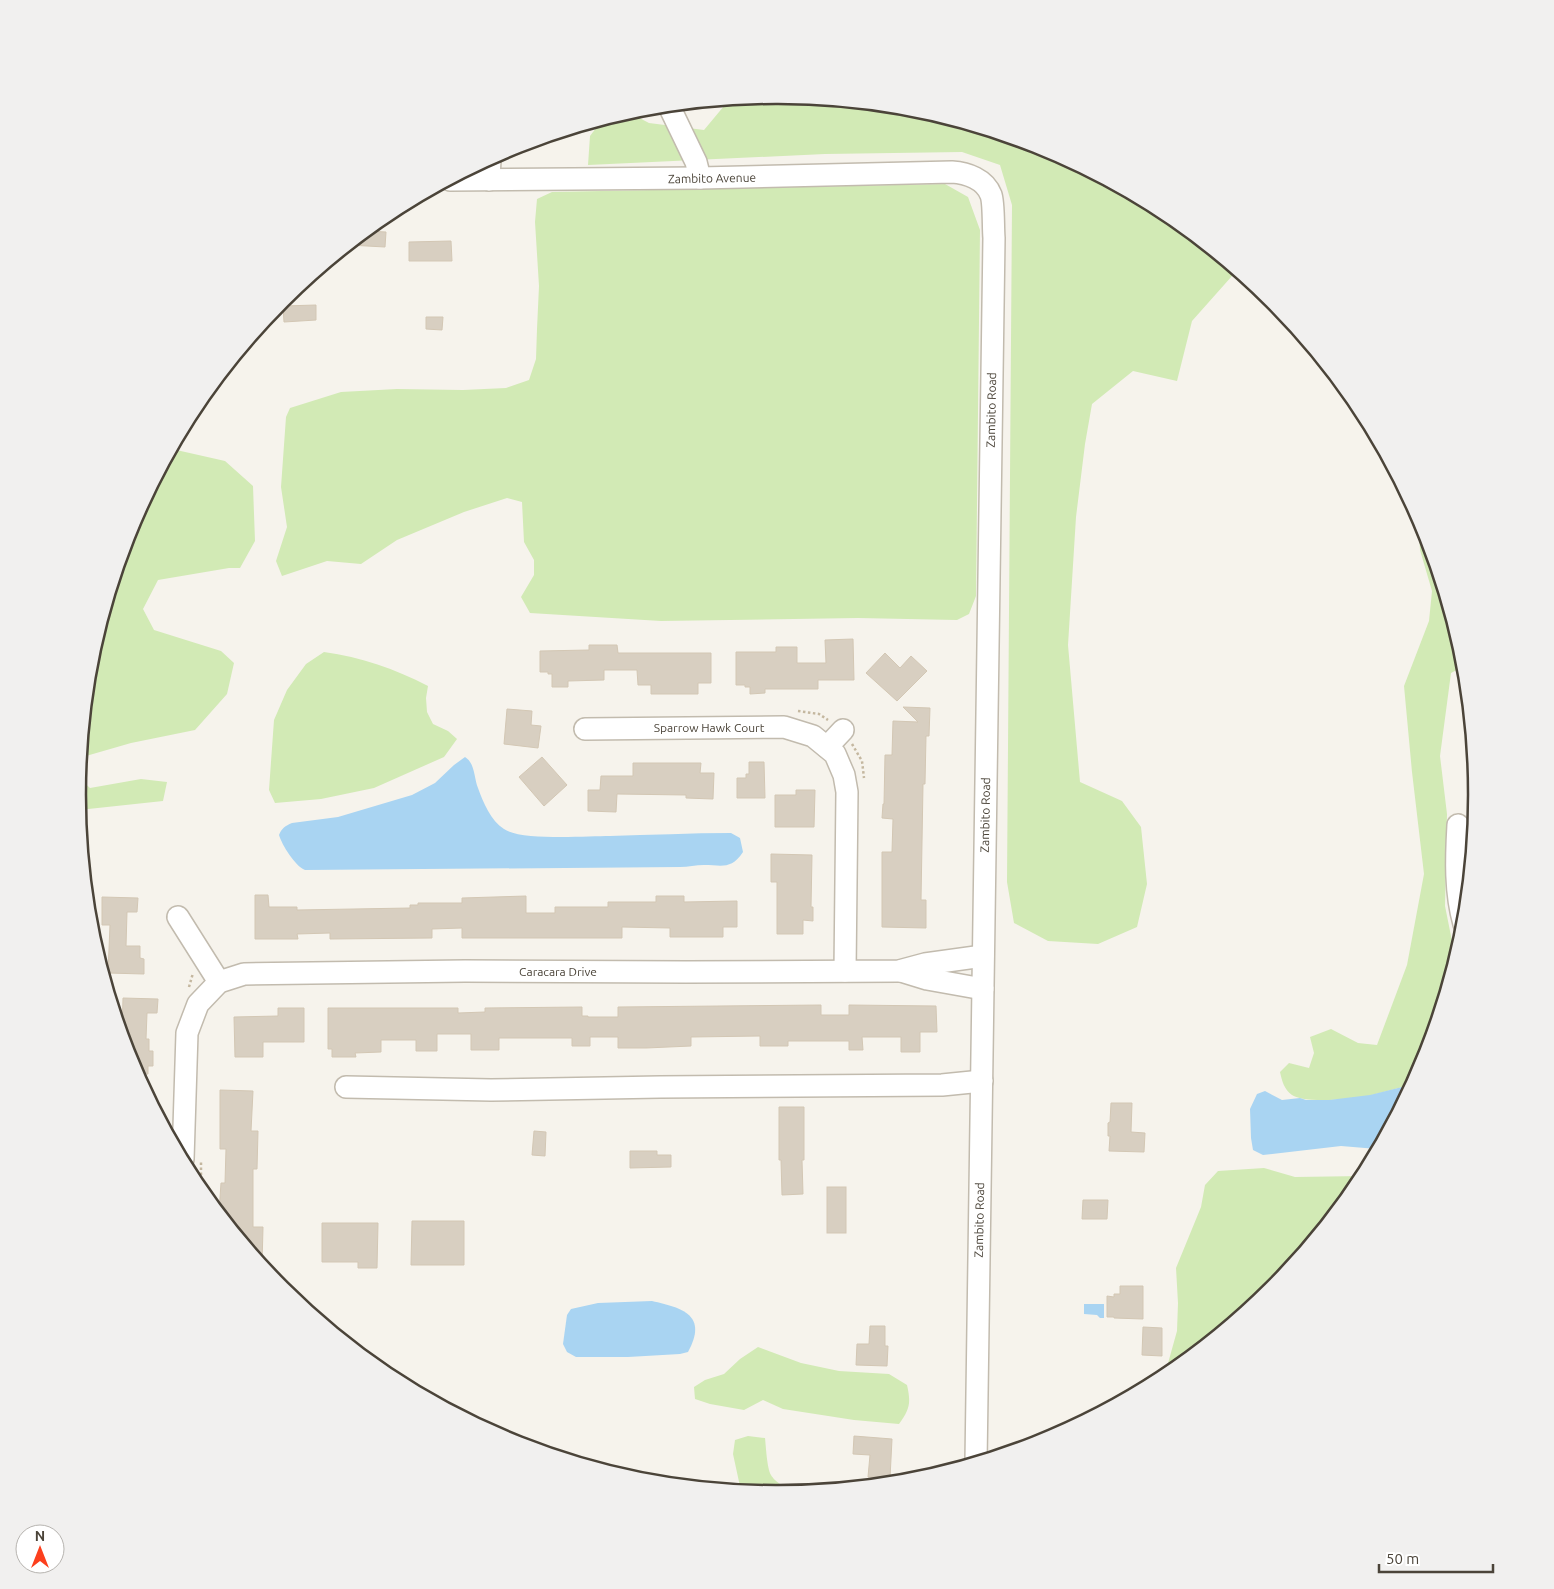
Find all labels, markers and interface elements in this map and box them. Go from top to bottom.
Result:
street label: Zambito Avenue [668,171,756,185]
street label: Zambito Road [984,372,998,448]
street label: Sparrow Hawk Court [654,721,765,734]
street label: Zambito Road [978,777,992,853]
street label: Caracara Drive [519,965,597,978]
street label: Zambito Road [972,1182,986,1258]
north arrow [15,1524,65,1574]
text: N [35,1528,45,1544]
scale bar [1379,1542,1493,1574]
text: 50 m [1386,1550,1419,1567]

